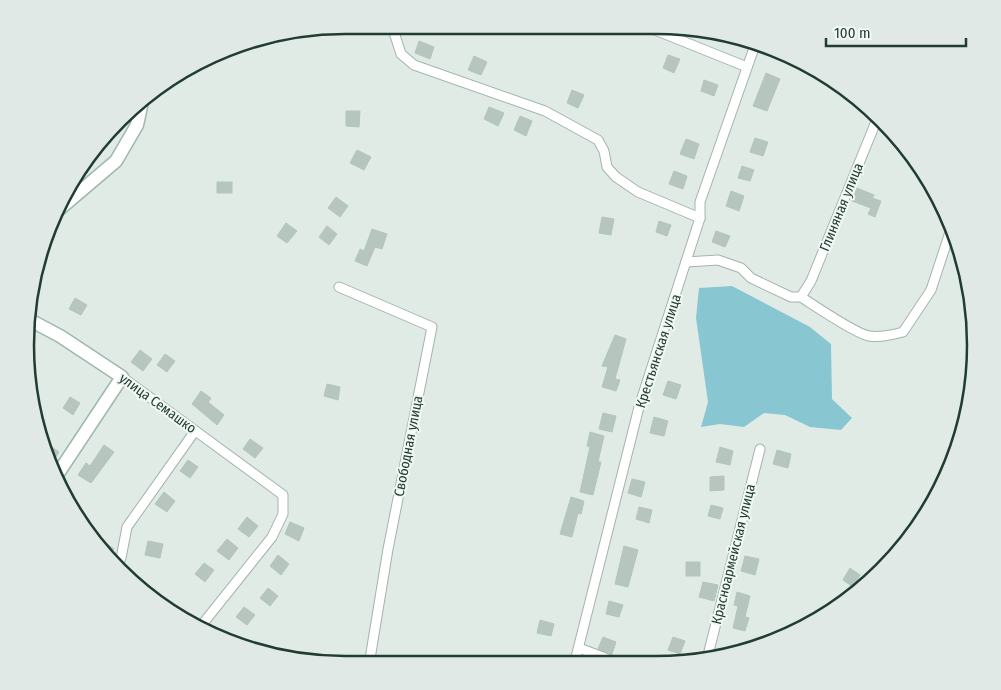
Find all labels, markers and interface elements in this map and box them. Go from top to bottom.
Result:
scale bar [826,15,966,47]
text: 100 m [834,24,871,42]
street label: Глиняная улица [816,160,867,254]
street label: Крестьянская улица [632,292,685,410]
street label: улица Семашко [116,370,200,437]
street label: Свободная улица [390,394,427,498]
street label: Красноармейская улица [708,482,759,626]

